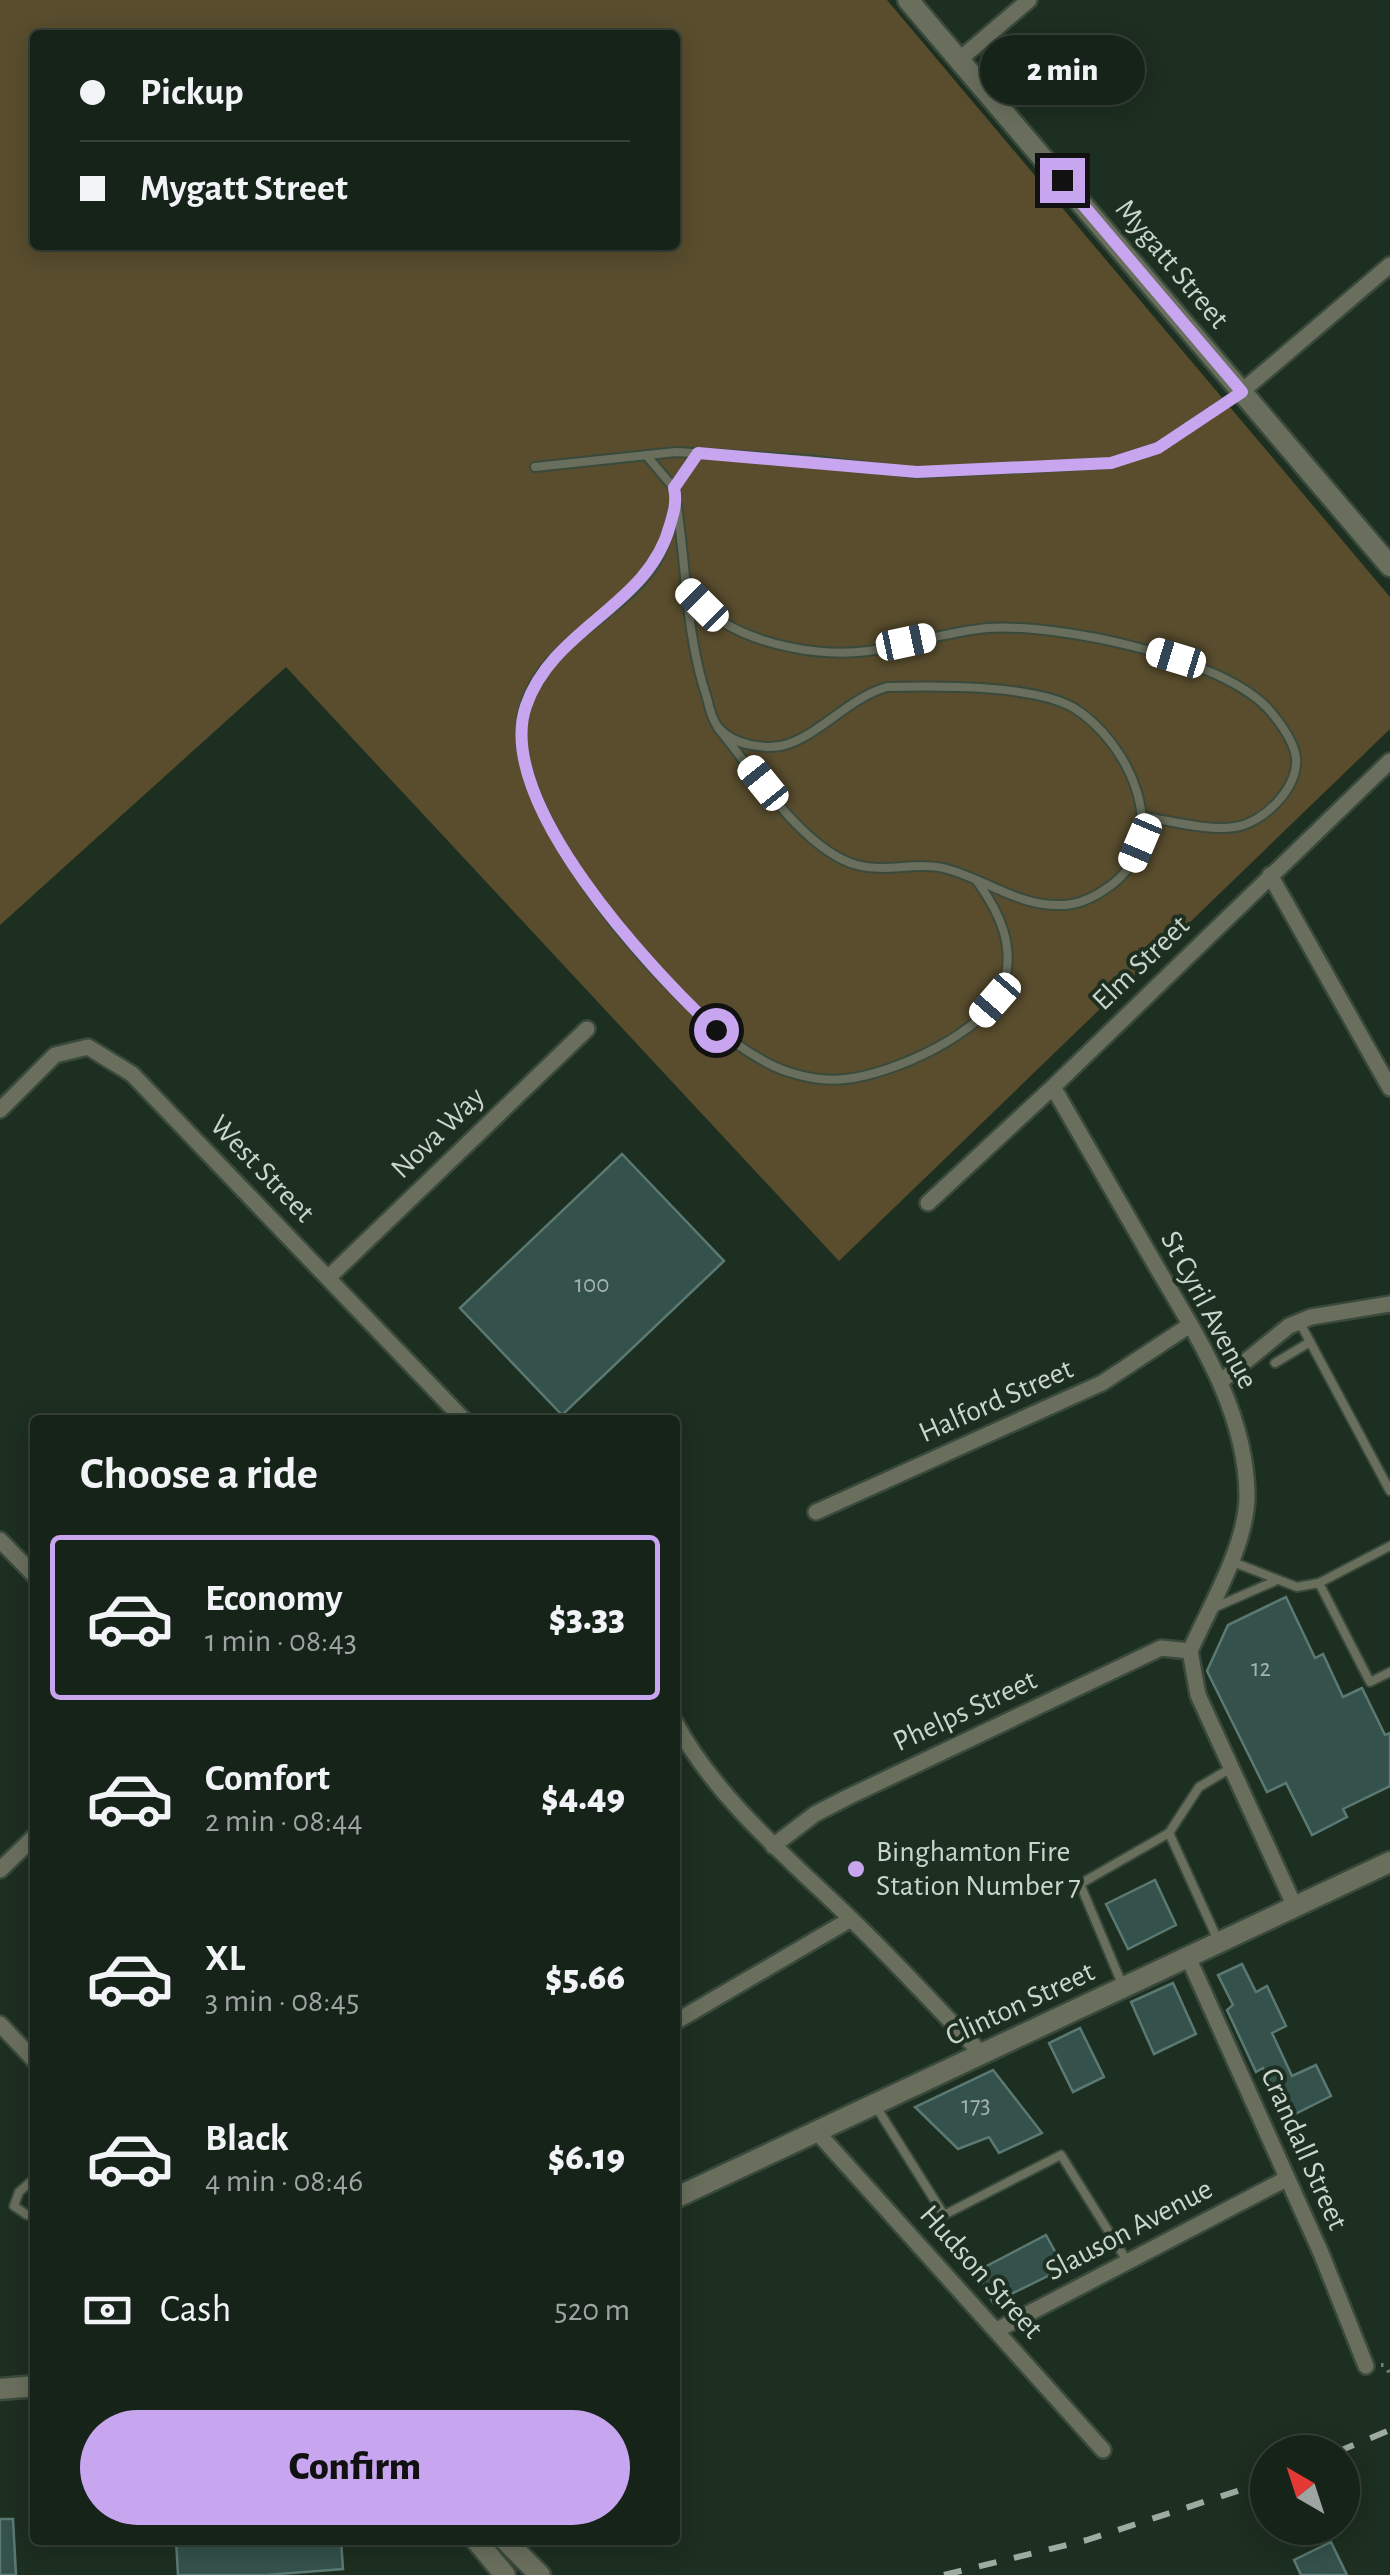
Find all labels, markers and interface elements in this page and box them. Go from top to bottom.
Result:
callout: 2 min [980,35,1144,105]
text: 2 min [1027,54,1098,86]
text: Pickup [140,74,244,112]
route end [1040,158,1085,203]
text: Mygatt Street [140,170,348,208]
street label: Mygatt Street [1110,194,1235,335]
car [670,573,734,637]
car [874,621,938,663]
car [1143,635,1209,681]
car [732,750,794,816]
car [1114,810,1166,876]
street label: Elm Street [1087,910,1195,1016]
car [964,968,1026,1032]
route start [694,1008,739,1053]
street label: Nova Way [386,1082,491,1184]
street label: West Street [204,1110,320,1228]
street label: St Cyril Avenue [1155,1226,1263,1394]
house number: 100 [574,1272,610,1297]
street label: Halford Street [915,1354,1078,1448]
text: Choose a ride [80,1452,318,1497]
icon: car [85,1573,175,1663]
text: Economy [205,1580,343,1618]
text: $3.33 [549,1599,625,1637]
text: 1 min · 08:43 [205,1625,357,1657]
house number: 12 [1251,1656,1271,1681]
street label: Phelps Street [889,1665,1042,1757]
icon: car [85,1753,175,1843]
text: Comfort [205,1760,330,1798]
text: $4.49 [541,1779,625,1817]
text: 2 min · 08:44 [205,1805,363,1837]
place label: Binghamton Fire Station Number 7 [876,1837,1081,1901]
marker: Binghamton Fire Station Number 7 [845,1858,867,1880]
icon: car [85,1933,175,2023]
text: XL [205,1940,245,1978]
street label: Clinton Street [941,1956,1099,2051]
text: $5.66 [545,1959,625,1997]
text: 3 min · 08:45 [205,1985,359,2017]
street label: Crandall Street [1255,2064,1353,2235]
house number: 173 [961,2093,991,2118]
icon: car [85,2113,175,2203]
text: Black [205,2120,289,2158]
text: $6.19 [548,2139,625,2177]
text: 4 min · 08:46 [205,2165,363,2197]
street label: Slauson Avenue [1041,2174,1217,2286]
street label: Hudson Street [914,2200,1049,2345]
icon: cash [80,2283,135,2338]
text: Cash [160,2291,231,2329]
text: 520 m [554,2294,630,2326]
button: Confirm [80,2410,630,2525]
north arrow [1250,2435,1360,2545]
map controls [1250,2435,1360,2545]

